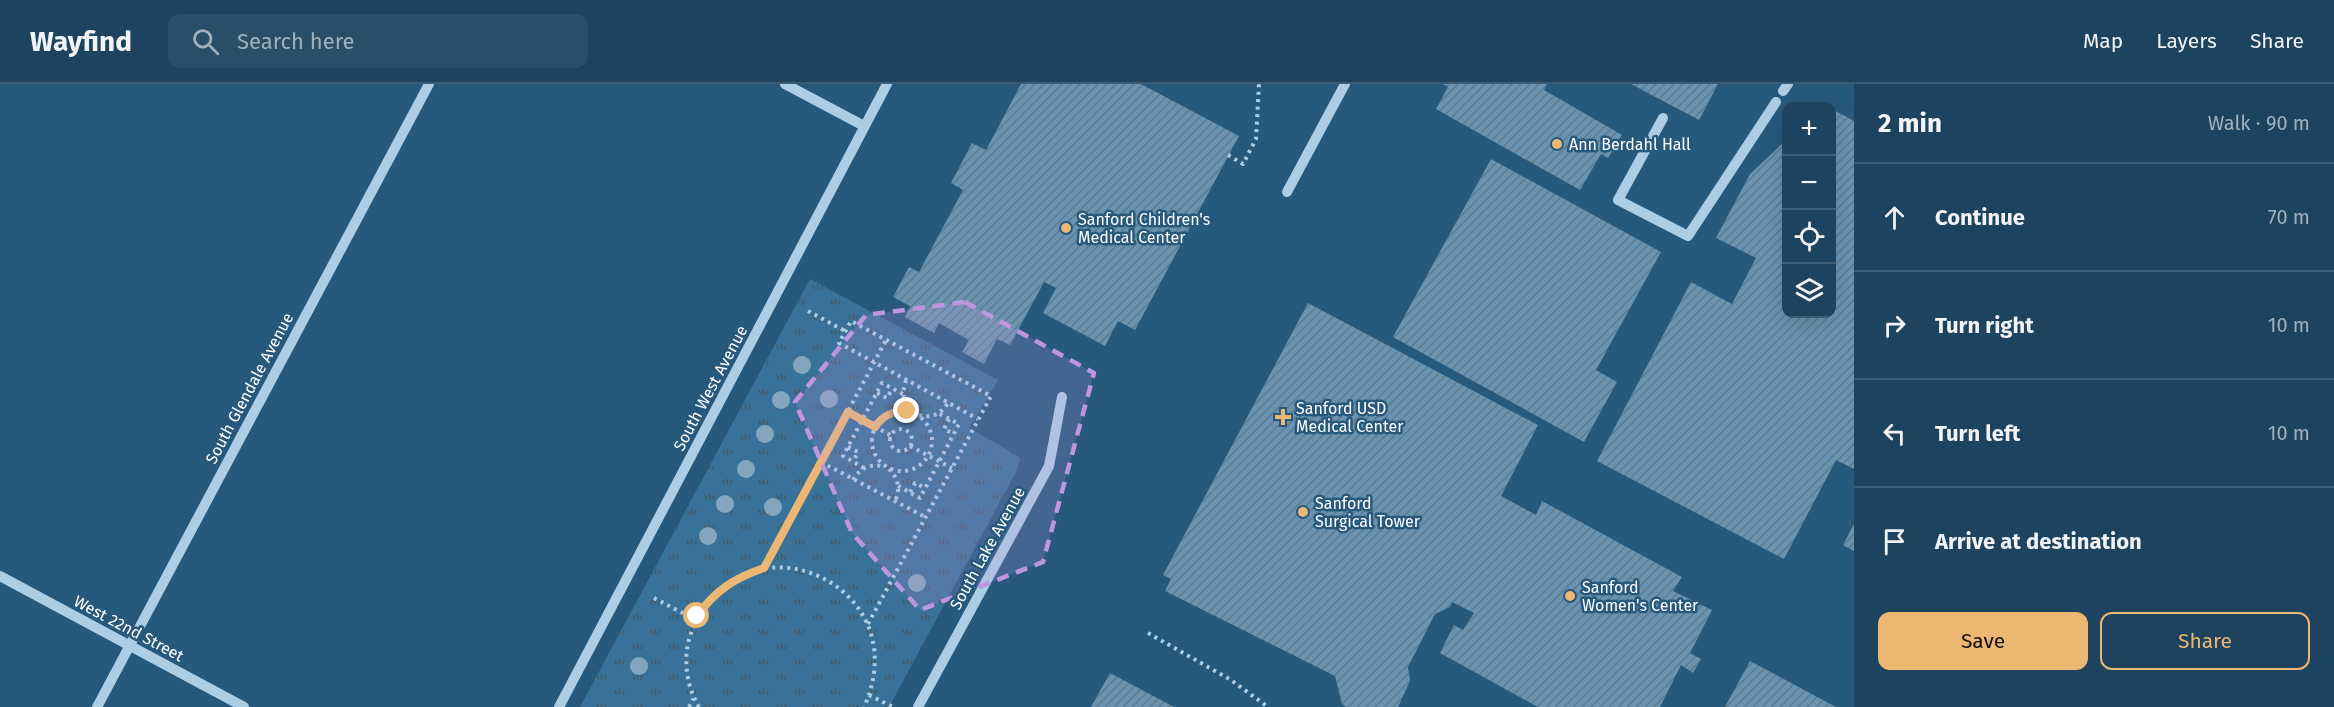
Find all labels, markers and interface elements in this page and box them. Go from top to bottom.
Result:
search box [168,14,588,68]
text: Wayfind [30,25,132,58]
icon: search [189,25,222,58]
text: Search here [237,28,355,55]
text: Map [2083,28,2123,54]
text: Layers [2156,28,2217,54]
text: Share [2250,28,2304,54]
map controls [1782,102,1836,318]
button: + [1782,102,1836,156]
text: 2 min [1878,108,1942,139]
text: Walk · 90 m [2208,111,2310,135]
place label: Ann Berdahl Hall [1569,135,1691,154]
marker: Ann Berdahl Hall [1550,137,1564,151]
button: − [1782,156,1836,210]
icon: ahead [1878,201,1911,234]
text: Continue [1935,204,2025,231]
text: 70 m [2268,205,2310,229]
place label: Sanford Children's Medical Center [1078,210,1210,247]
button: locate [1782,210,1836,264]
marker: Sanford Children's Medical Center [1059,221,1073,235]
button: layers [1782,264,1836,318]
street label: South Glendale Avenue [202,309,297,467]
icon: right [1878,309,1911,342]
text: Turn right [1935,312,2034,339]
text: 10 m [2268,313,2310,337]
street label: South West Avenue [669,322,751,454]
route end [893,397,919,423]
place label: Sanford USD Medical Center [1296,399,1404,436]
marker: Sanford USD Medical Center [1274,408,1292,426]
icon: left [1878,417,1911,450]
text: Turn left [1935,420,2020,447]
text: 10 m [2268,421,2310,445]
street label: South Lake Avenue [946,484,1029,613]
place label: Sanford Surgical Tower [1315,494,1421,531]
marker: Sanford Surgical Tower [1296,505,1310,519]
icon: arrive [1878,525,1911,558]
text: Arrive at destination [1935,528,2142,555]
place label: Sanford Women's Center [1582,578,1699,615]
marker: Sanford Women's Center [1563,589,1577,603]
street label: West 22nd Street [71,591,187,665]
route start [683,602,709,628]
button: Save [1878,612,2088,670]
button: Share [2100,612,2310,670]

